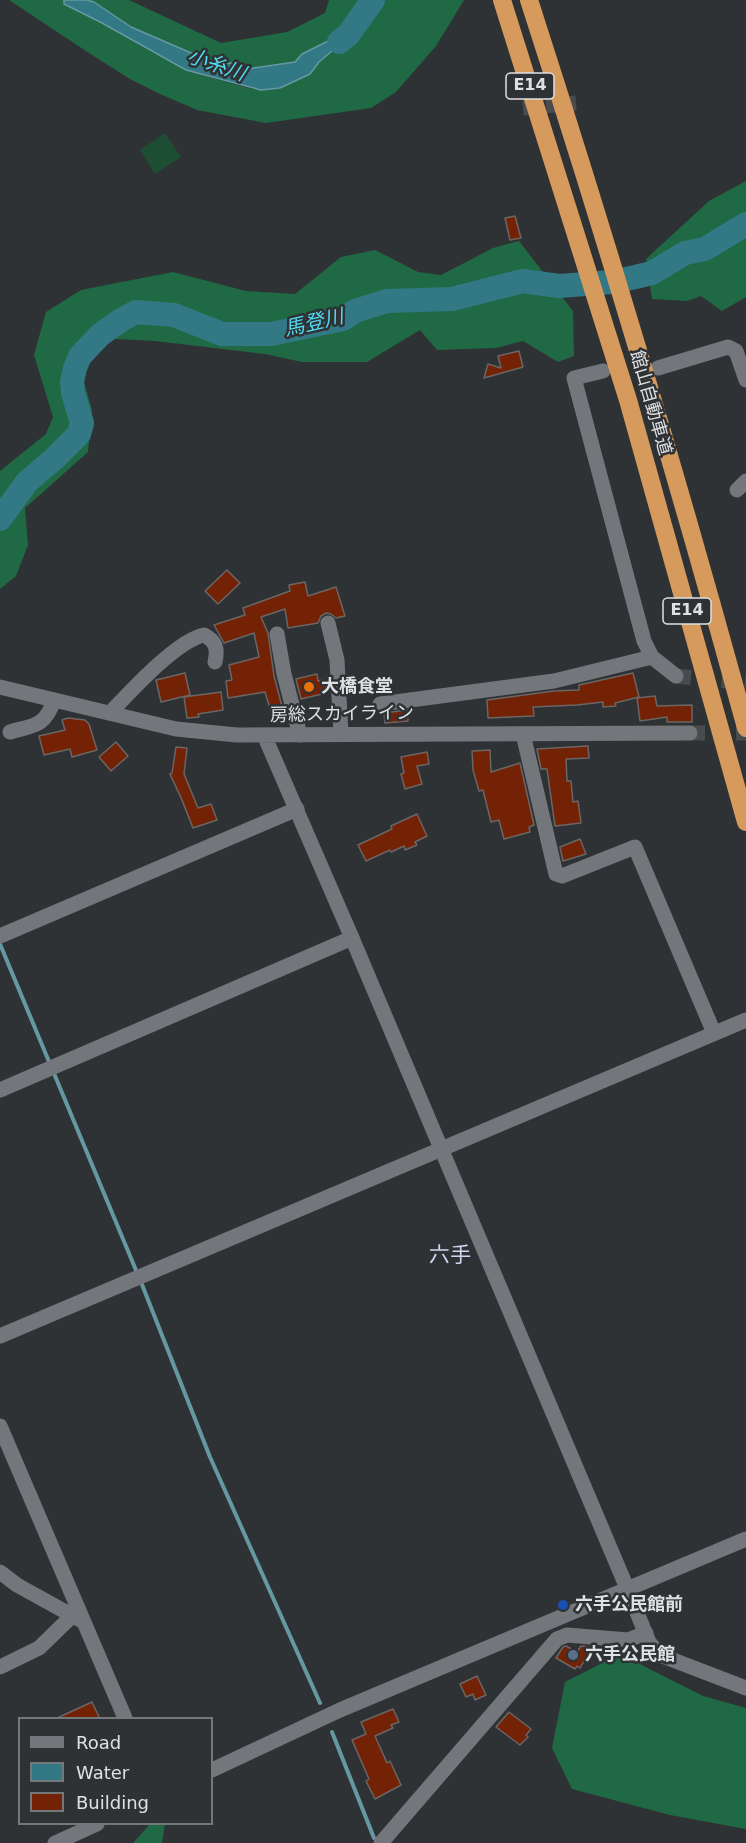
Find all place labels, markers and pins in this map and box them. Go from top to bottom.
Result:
place label: 大橋食堂 [321,676,393,698]
marker: 大橋食堂 [302,680,316,694]
place label: 六手公民館前 [575,1594,683,1616]
marker: 六手公民館前 [556,1598,570,1612]
place label: 六手公民館 [585,1644,675,1666]
marker: 六手公民館 [566,1648,580,1662]

